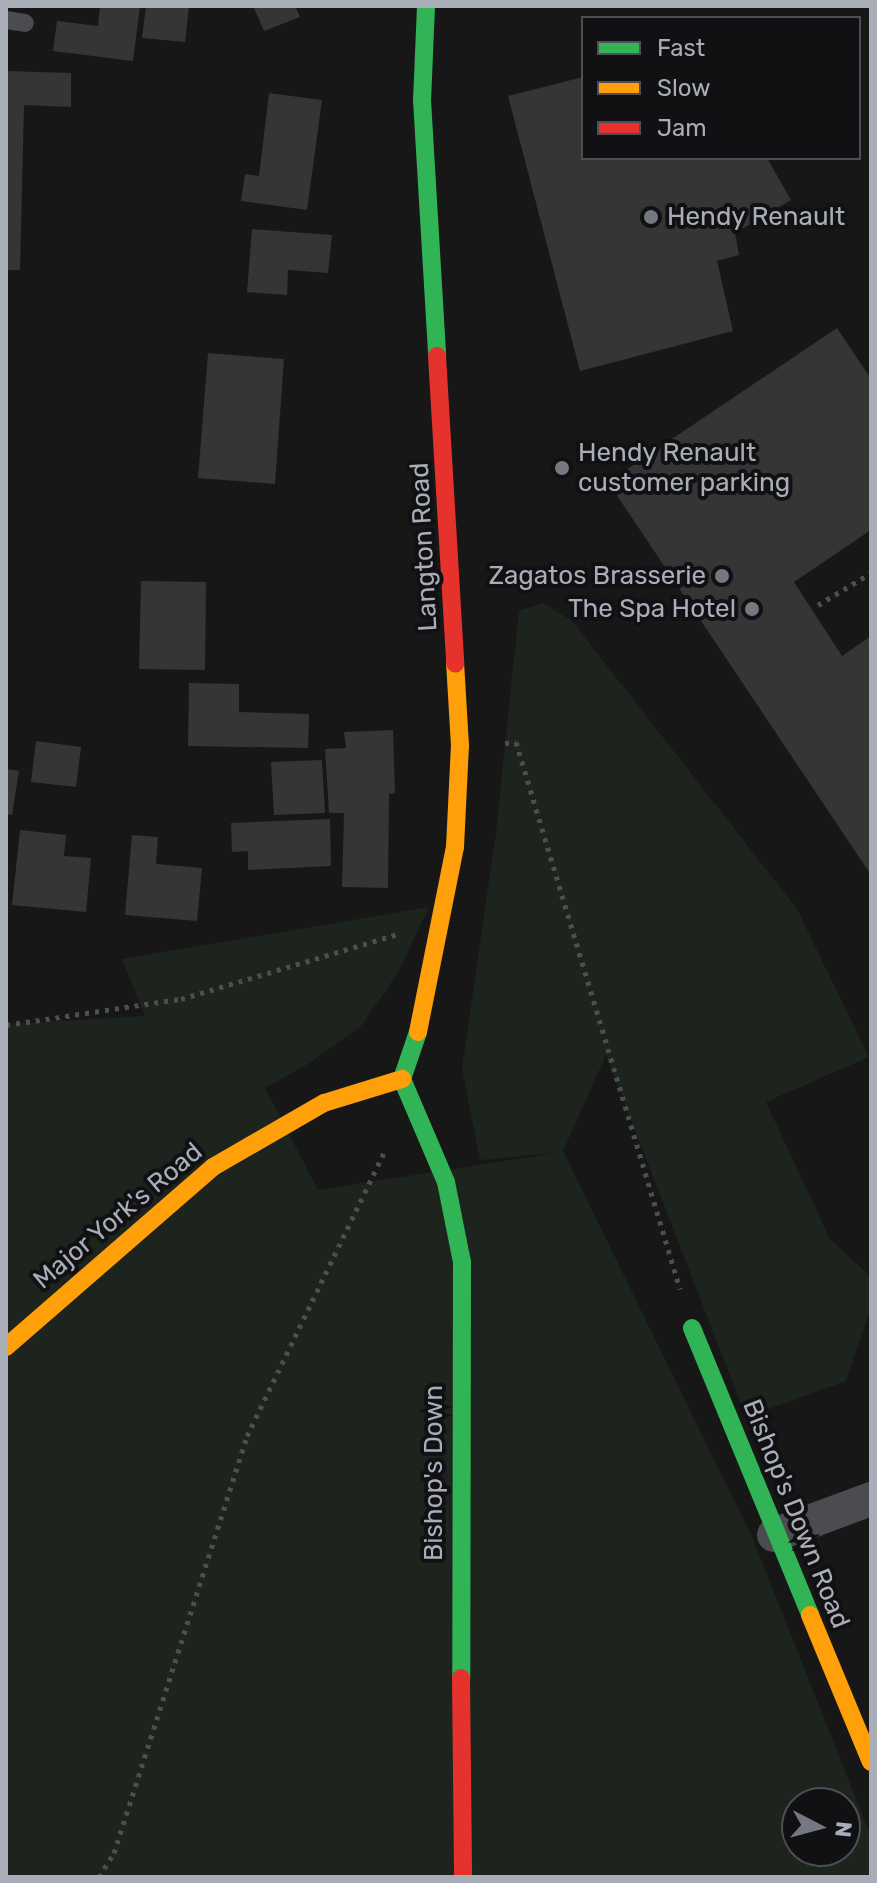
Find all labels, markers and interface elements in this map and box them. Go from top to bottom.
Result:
legend [581,16,861,160]
text: Fast [657,34,705,62]
text: Slow [657,74,710,102]
text: Jam [657,114,707,142]
place label: Hendy Renault [667,201,846,233]
marker: Hendy Renault [642,208,660,226]
place label: Hendy Renault customer parking [578,437,791,498]
marker: Hendy Renault customer parking [553,459,571,477]
street label: Langton Road [404,462,444,632]
place label: Zagatos Brasserie [488,560,706,592]
marker: Zagatos Brasserie [713,567,731,585]
place label: The Spa Hotel [568,593,736,625]
marker: The Spa Hotel [743,600,761,618]
street label: Major York's Road [27,1136,209,1296]
street label: Bishop's Down [418,1385,450,1561]
street label: Bishop's Down Road [736,1395,856,1633]
north arrow [781,1787,861,1867]
text: N [829,1820,858,1839]

